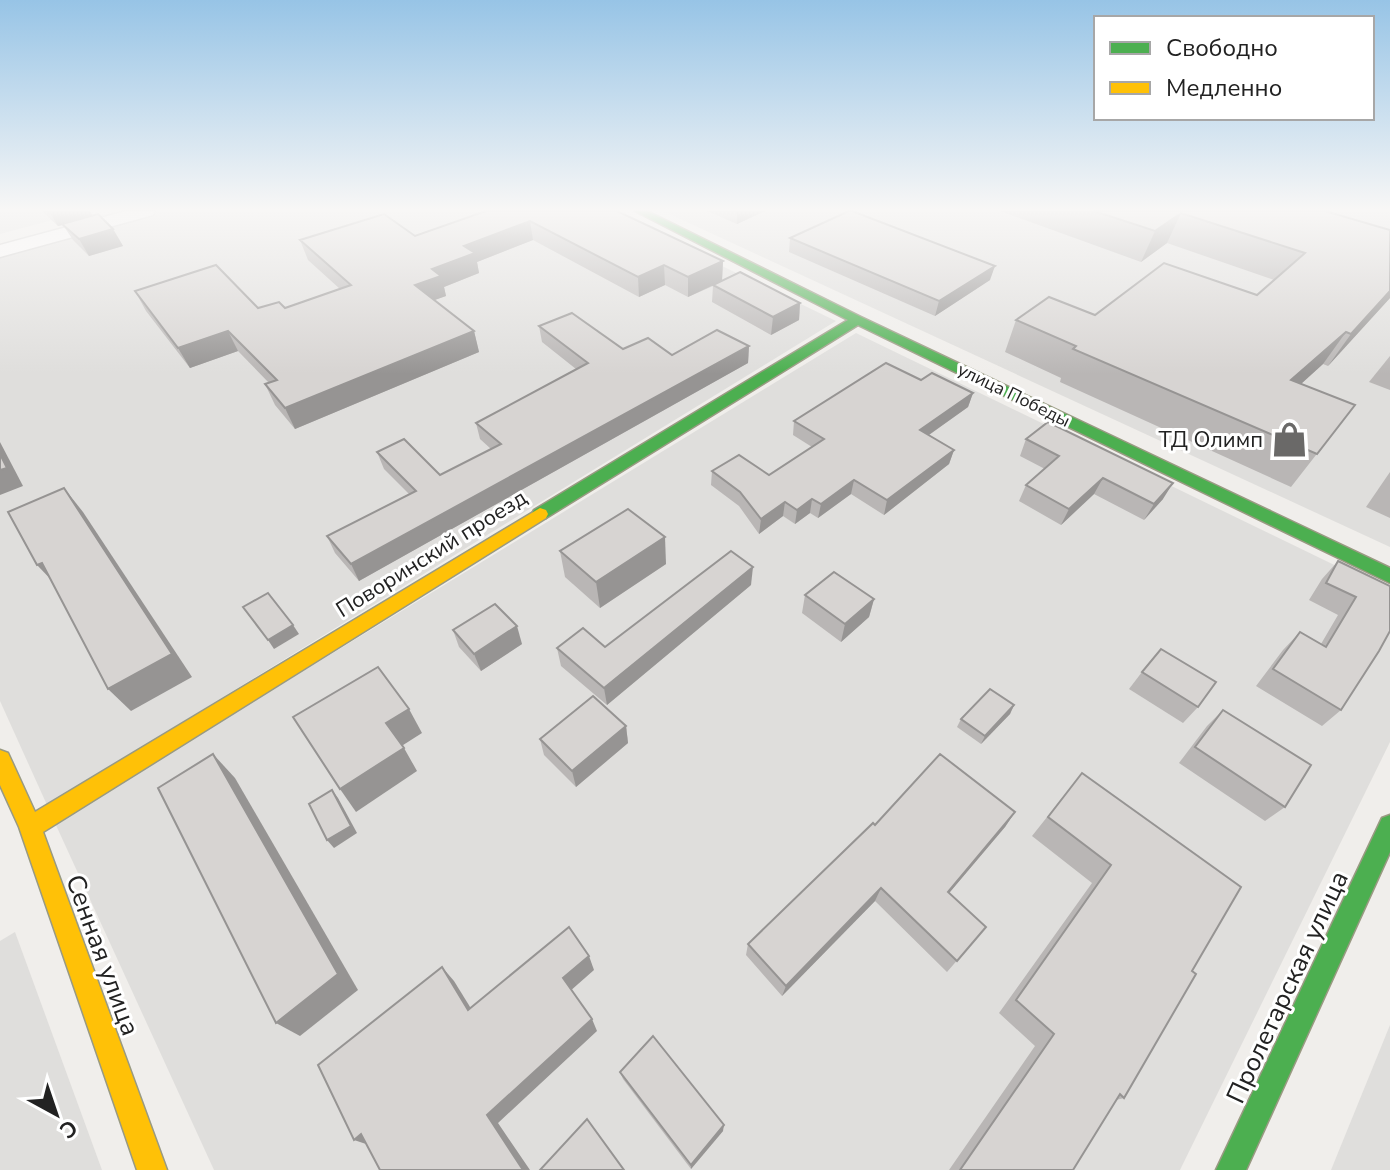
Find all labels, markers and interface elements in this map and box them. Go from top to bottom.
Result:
legend [1094,16,1374,120]
text: Свободно [1166,32,1278,64]
text: Медленно [1166,72,1282,104]
street label: улица Победы [954,357,1074,433]
shop icon: ТД Олимп [1270,420,1308,458]
place label: ТД Олимп [1159,425,1263,455]
street label: Поворинский проезд [330,483,533,625]
street label: Пролетарская улица [1218,865,1357,1109]
street label: Сенная улица [57,870,148,1041]
north arrow [16,1074,96,1154]
text: С [53,1112,84,1145]

